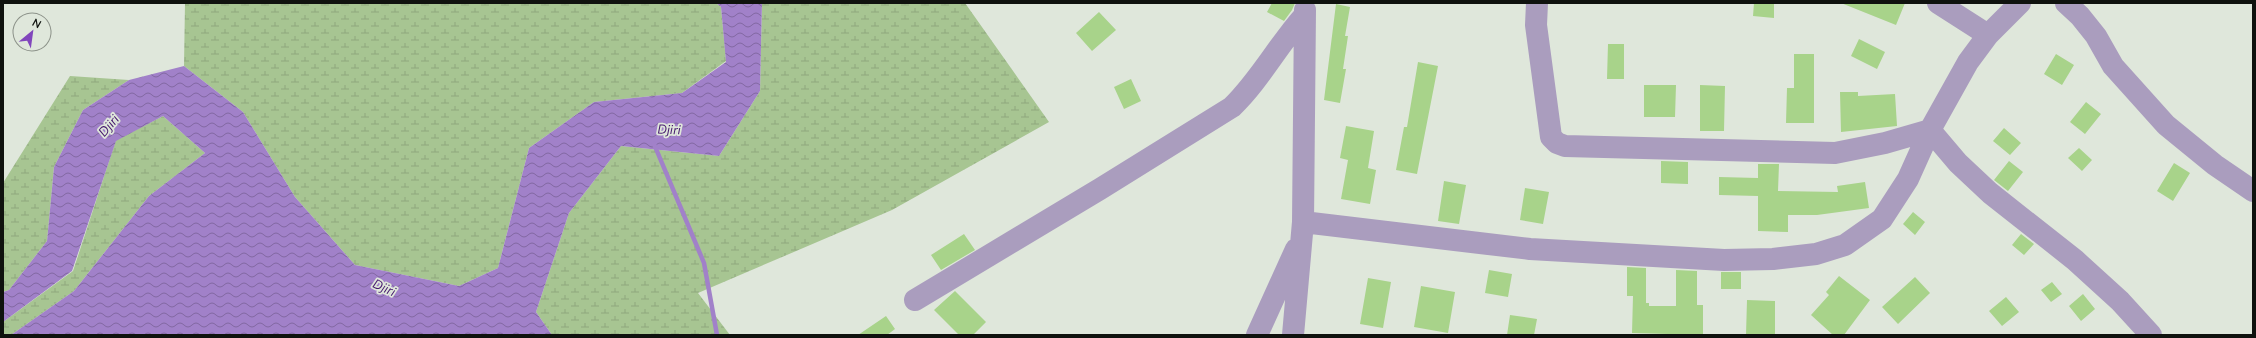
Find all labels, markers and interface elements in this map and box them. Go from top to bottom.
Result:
north arrow [12,12,52,52]
text: N [29,15,44,32]
water label: Djiri [95,111,124,141]
water label: Djiri [657,121,682,139]
water label: Djiri [370,275,399,302]

